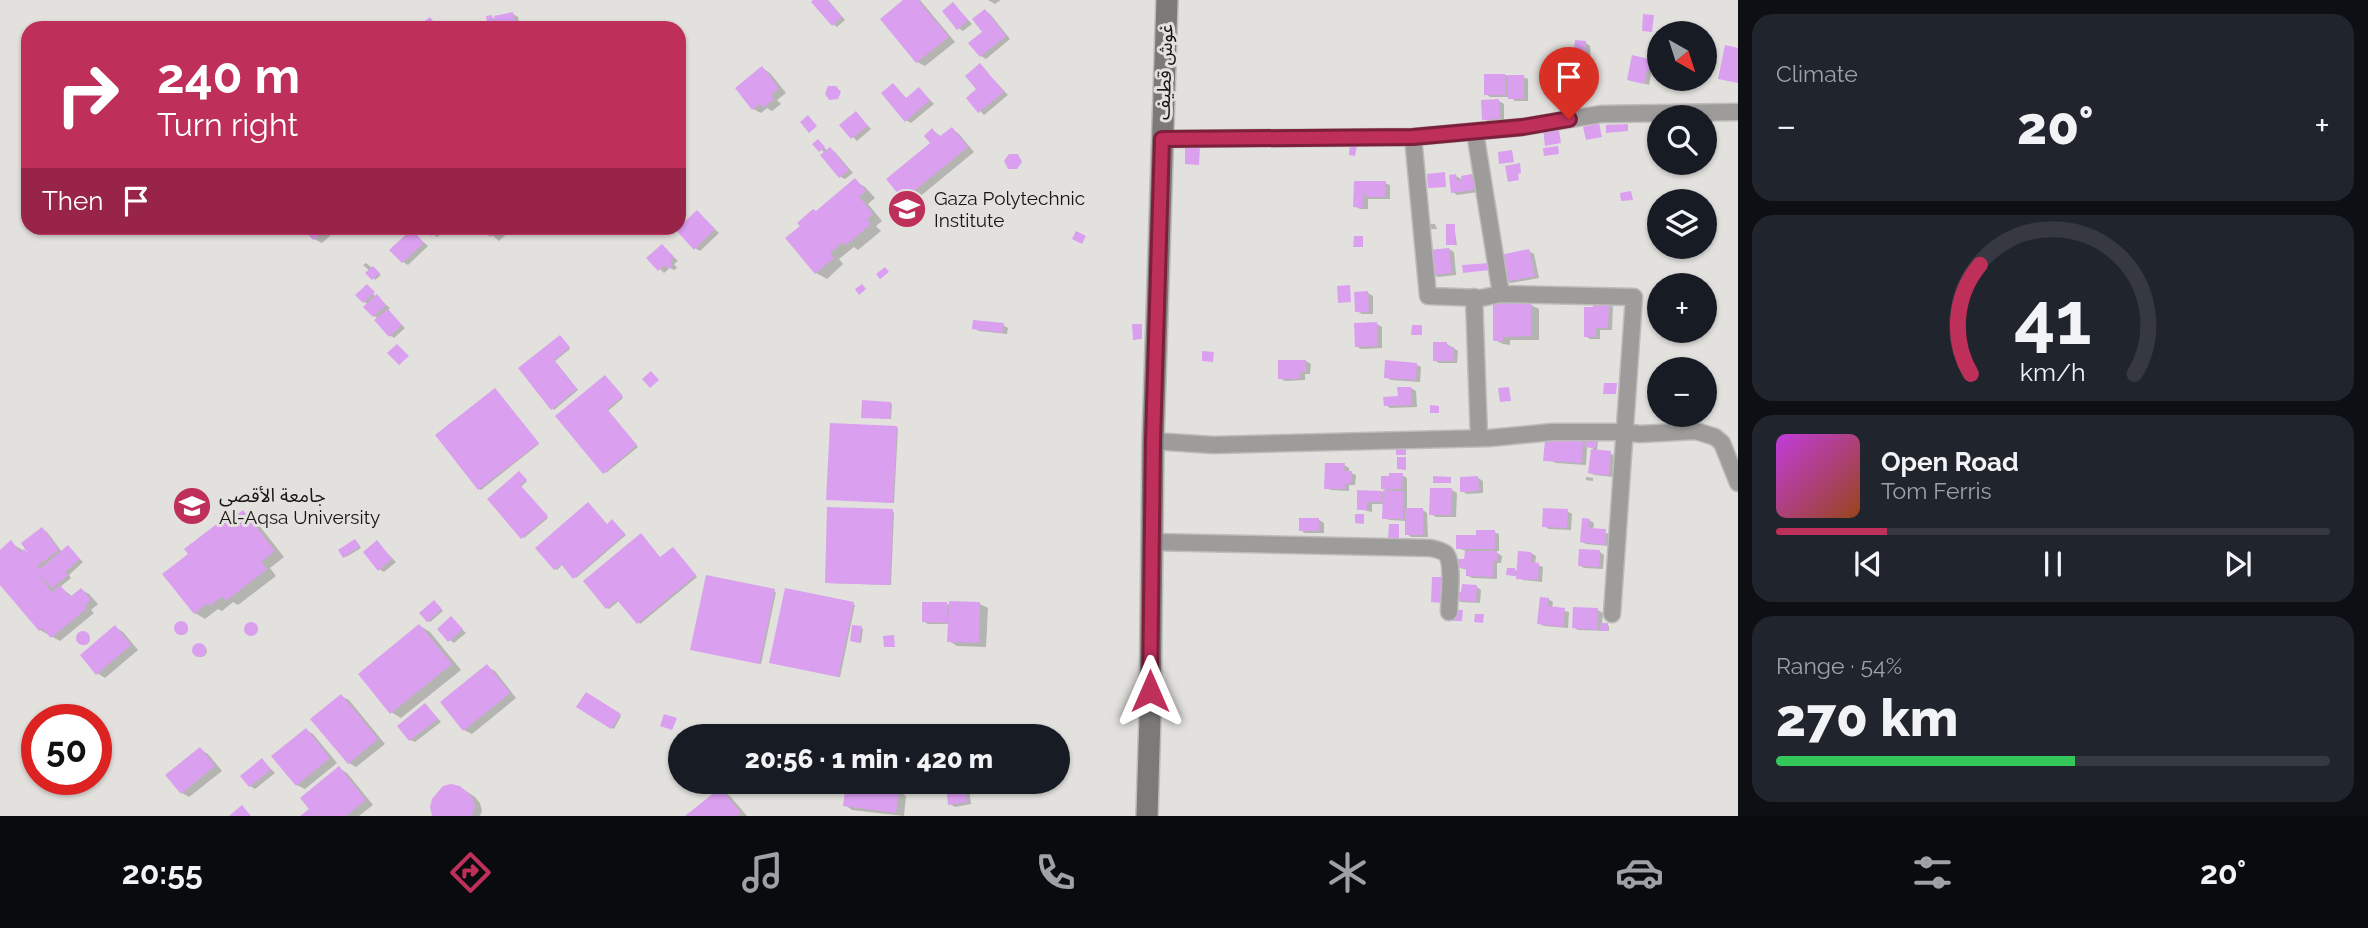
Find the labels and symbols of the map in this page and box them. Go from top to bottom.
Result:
north arrow [1647,21,1717,91]
street label: غوش قطيف [1151,24,1178,121]
pin [1539,47,1599,119]
place label: Gaza Polytechnic Institute [934,187,1085,231]
school or university icon: Gaza Polytechnic Institute [886,188,928,230]
place label: جامعة الأقصى Al-Aqsa University [219,484,380,528]
school or university icon: جامعة الأقصى Al-Aqsa University [171,485,213,527]
position arrow [1113,654,1187,728]
speed limit sign: 50 [21,704,112,795]

